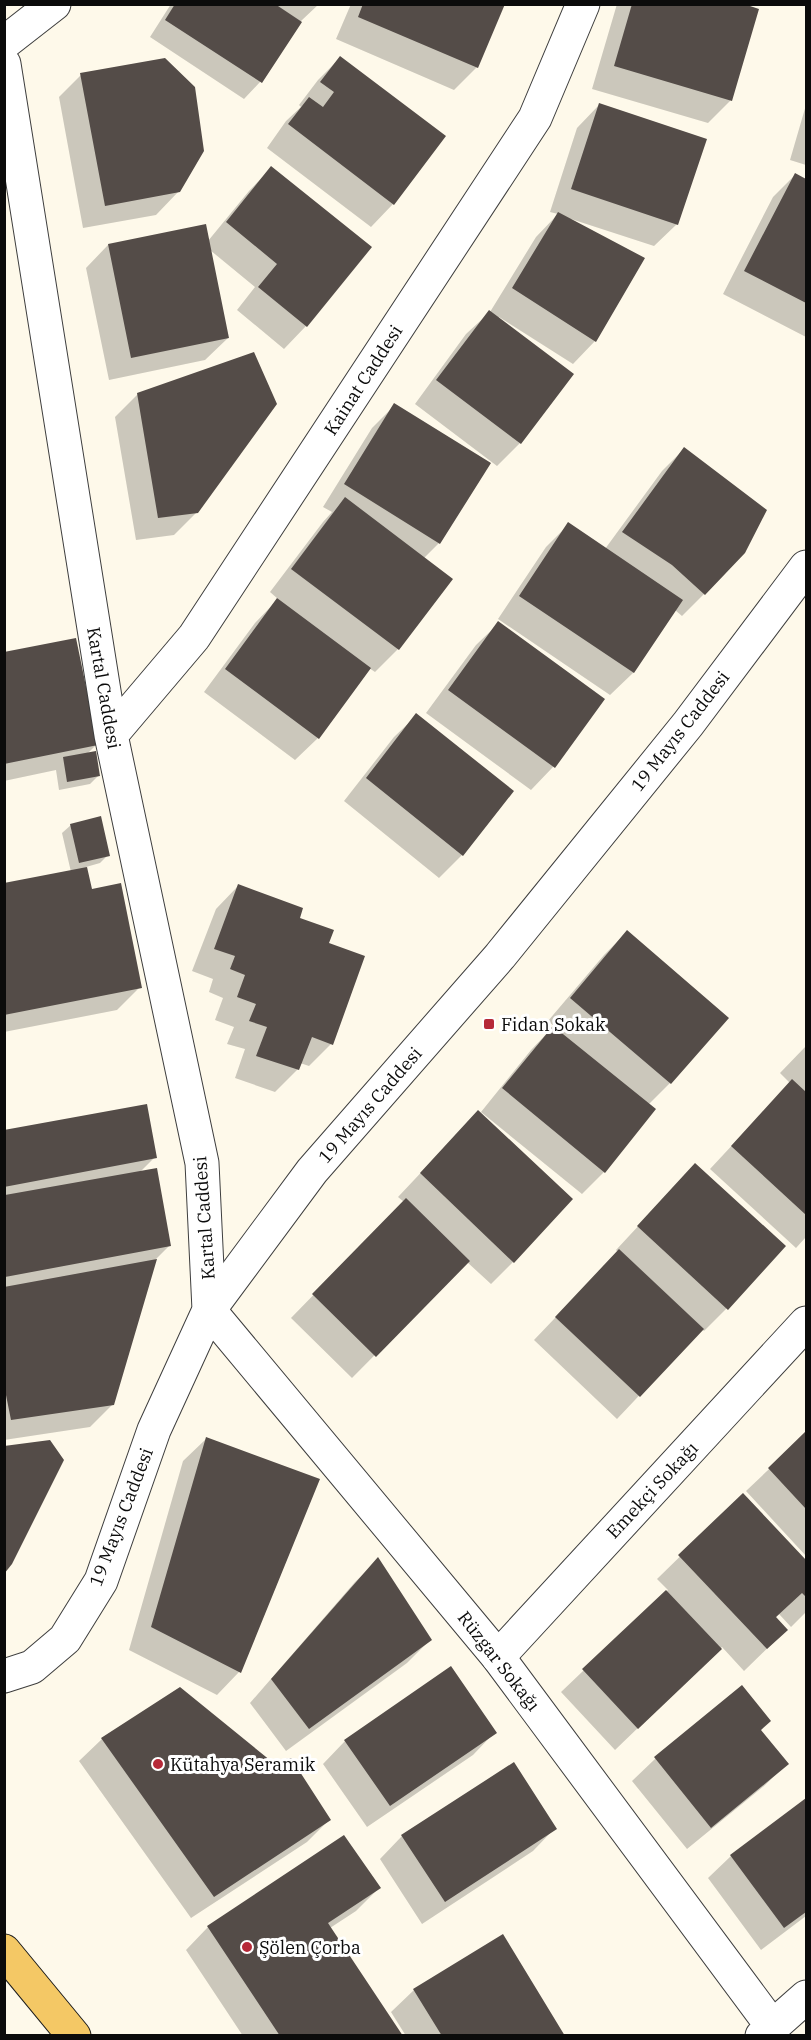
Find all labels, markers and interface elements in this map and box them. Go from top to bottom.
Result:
street label: Kainat Caddesi [319,320,407,440]
street label: Kartal Caddesi [82,625,126,751]
street label: 19 Mayıs Caddesi [626,666,734,796]
place label: Fidan Sokak [501,1013,606,1036]
marker: Fidan Sokak [482,1017,496,1031]
street label: 19 Mayıs Caddesi [313,1042,427,1168]
street label: Kartal Caddesi [188,1155,220,1280]
street label: Emekçi Sokağı [601,1436,703,1543]
street label: 19 Mayıs Caddesi [84,1444,158,1590]
street label: Rüzgar Sokağı [453,1606,545,1716]
place label: Kütahya Seramik [170,1753,316,1776]
marker: Kütahya Seramik [151,1757,165,1771]
place label: Şölen Çorba [259,1936,361,1959]
marker: Şölen Çorba [240,1940,254,1954]

